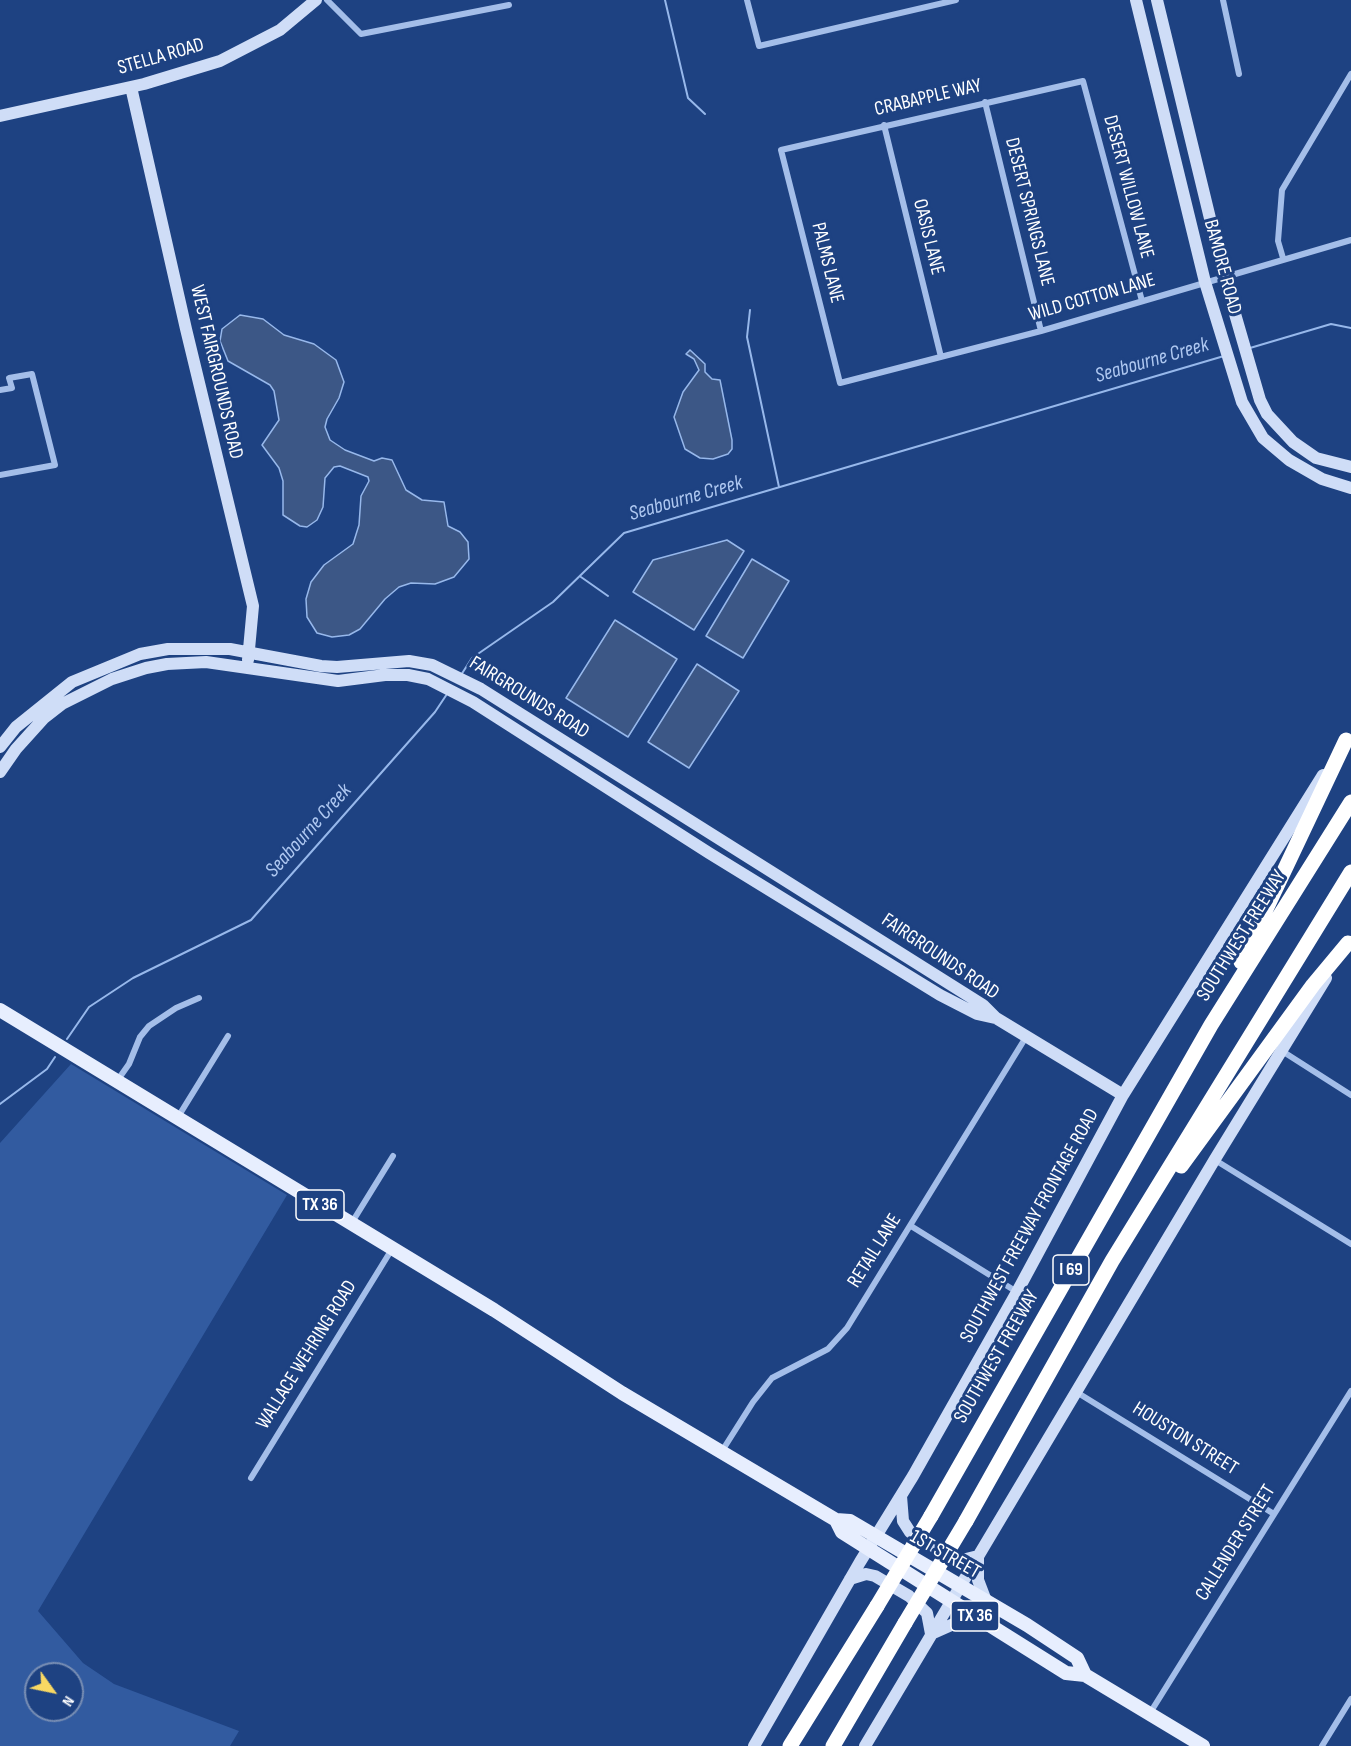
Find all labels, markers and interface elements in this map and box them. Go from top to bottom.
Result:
street label: STELLA ROAD [115,33,207,81]
street label: CRABAPPLE WAY [872,74,984,122]
street label: DESERT WILLOW LANE [1097,113,1159,261]
street label: DESERT SPRINGS LANE [999,135,1059,289]
street label: OASIS LANE [907,197,949,277]
street label: BAMORE ROAD [1198,217,1246,317]
street label: PALMS LANE [805,220,849,306]
street label: WILD COTTON LANE [1026,268,1158,328]
street label: WEST FAIRGROUNDS ROAD [184,283,248,461]
water label: Seabourne Creek [1092,333,1212,389]
water label: Seabourne Creek [626,471,746,527]
street label: FAIRGROUNDS ROAD [465,652,593,744]
water label: Seabourne Creek [260,779,358,883]
street label: SOUTHWEST FREEWAY [1192,866,1292,1006]
street label: FAIRGROUNDS ROAD [877,909,1003,1005]
street label: SOUTHWEST FREEWAY FRONTAGE ROAD [955,1105,1105,1347]
road number: TX 36 [296,1190,344,1220]
street label: RETAIL LANE [843,1210,907,1292]
road number: I 69 [1053,1255,1089,1285]
street label: WALLACE WEHRING ROAD [252,1276,362,1434]
street label: SOUTHWEST FREEWAY [949,1286,1045,1428]
street label: HOUSTON STREET [1128,1397,1242,1481]
street label: CALLENDER STREET [1191,1481,1281,1605]
street label: 1ST STREET [906,1525,984,1585]
road number: TX 36 [951,1601,999,1631]
north arrow [24,1662,84,1722]
text: N [58,1692,78,1710]

